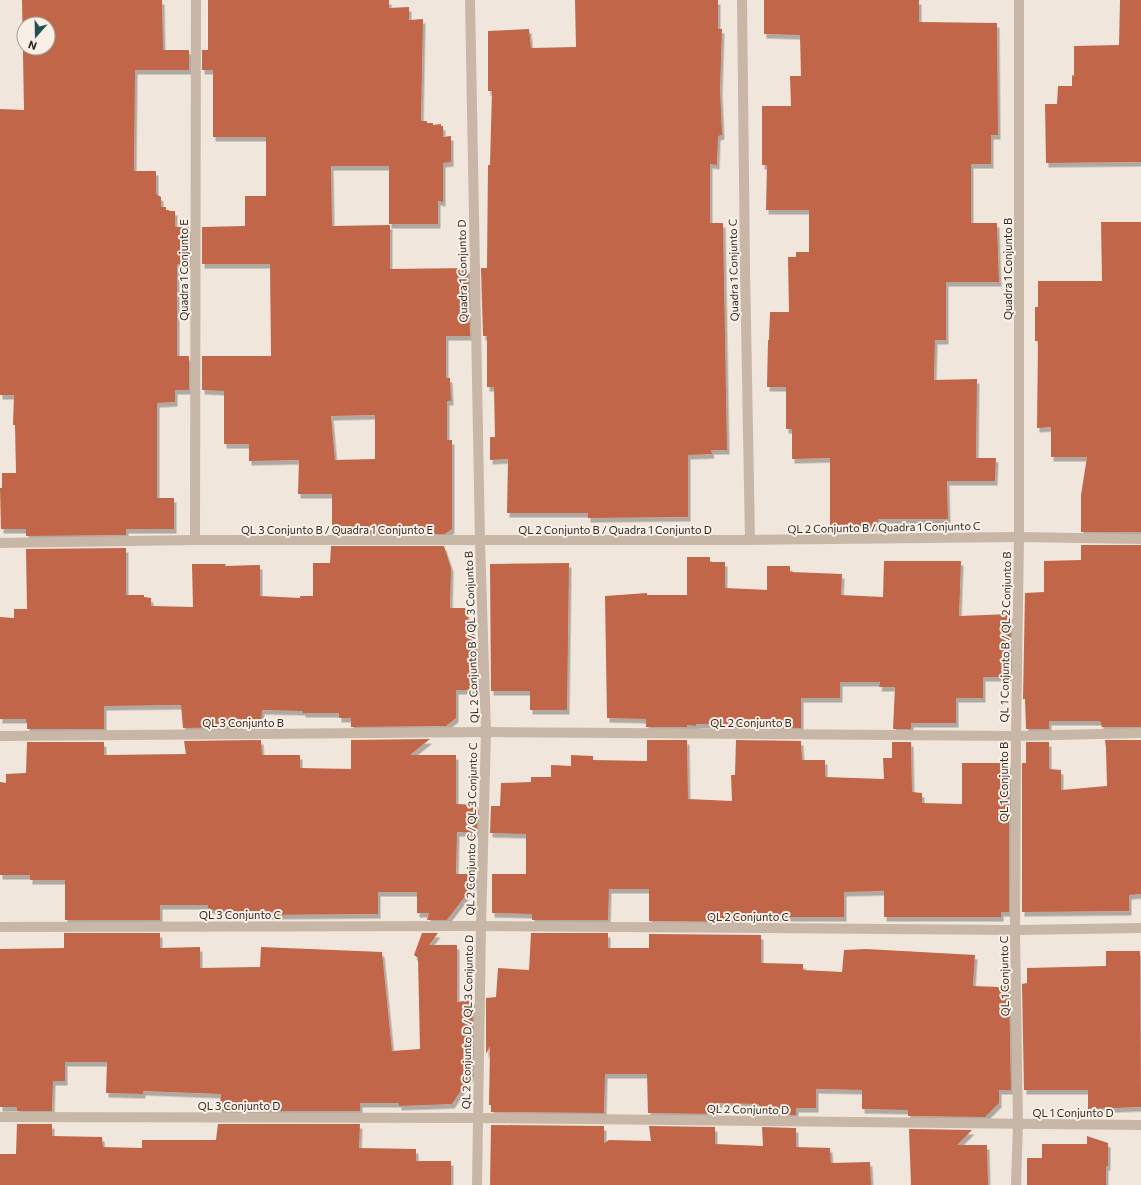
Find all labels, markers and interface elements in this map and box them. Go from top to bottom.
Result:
north arrow [16,16,56,56]
text: N [26,38,39,53]
street label: Quadra 1 Conjunto B [1001,218,1014,320]
street label: Quadra 1 Conjunto E [177,219,190,321]
street label: Quadra 1 Conjunto D [455,219,469,323]
street label: Quadra 1 Conjunto C [726,219,740,321]
street label: QL 2 Conjunto B / Quadra 1 Conjunto C [787,519,981,535]
street label: QL 3 Conjunto B / Quadra 1 Conjunto E [241,523,433,536]
street label: QL 2 Conjunto B / Quadra 1 Conjunto D [518,523,712,536]
street label: QL 2 Conjunto B / QL 3 Conjunto B [461,551,481,723]
street label: QL 1 Conjunto B / QL 2 Conjunto B [997,552,1013,722]
street label: QL 3 Conjunto B [202,716,284,729]
street label: QL 2 Conjunto B [710,716,792,729]
street label: QL 2 Conjunto C / QL 3 Conjunto C [463,742,479,916]
street label: QL 1 Conjunto B [997,742,1010,822]
street label: QL 3 Conjunto C [199,908,281,921]
street label: QL 2 Conjunto C [707,910,789,923]
street label: QL 2 Conjunto D / QL 3 Conjunto D [459,935,475,1109]
street label: QL 1 Conjunto C [997,936,1011,1016]
street label: QL 3 Conjunto D [198,1099,280,1112]
street label: QL 2 Conjunto D [707,1102,789,1116]
street label: QL 1 Conjunto D [1032,1106,1114,1119]

